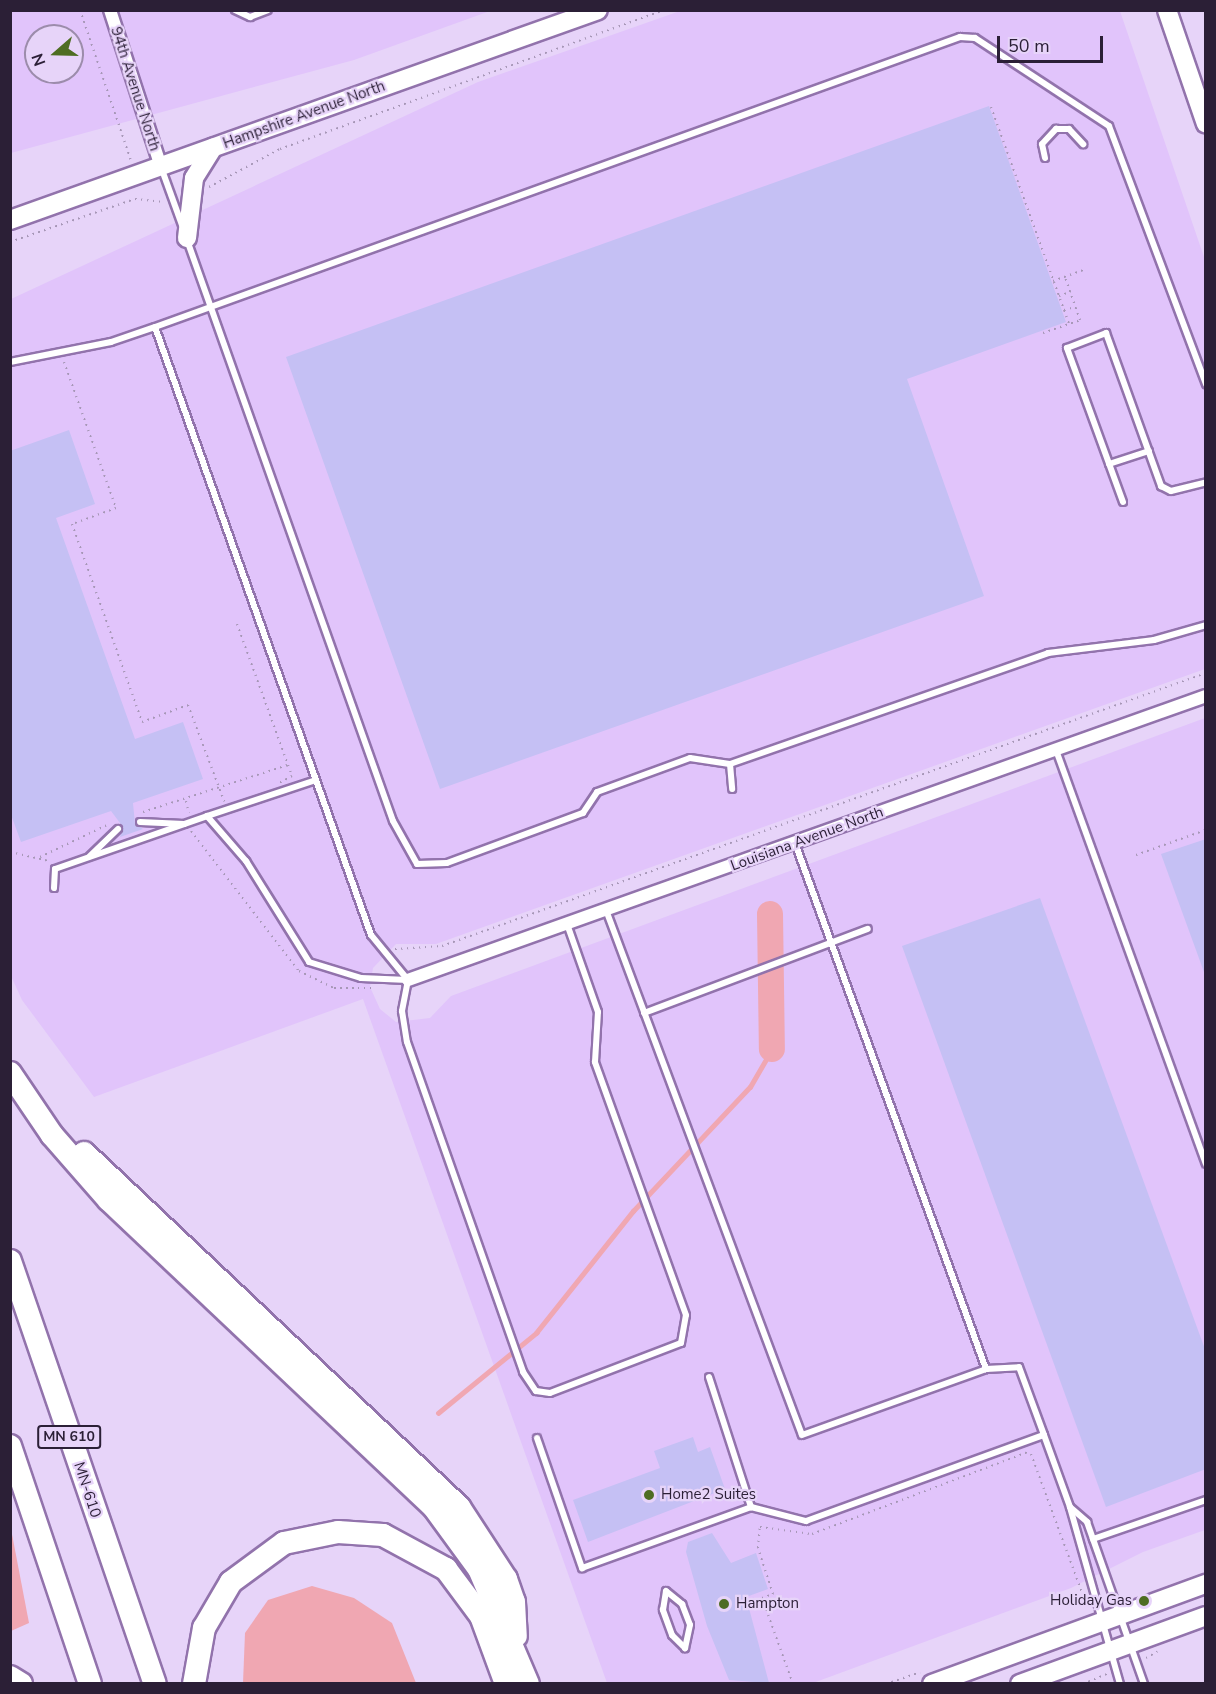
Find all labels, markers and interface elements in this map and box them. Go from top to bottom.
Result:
north arrow [24,24,84,84]
scale bar [1000,24,1106,62]
street label: 94th Avenue North [106,25,164,153]
text: 50 m [1008,34,1050,58]
text: N [27,50,51,69]
street label: Hampshire Avenue North [221,77,387,153]
street label: Louisiana Avenue North [728,803,886,875]
road number: MN 610 [36,1426,102,1448]
street label: MN-610 [70,1460,104,1520]
place label: Home2 Suites [661,1486,756,1504]
marker: Home2 Suites [642,1488,656,1502]
place label: Holiday Gas [1050,1592,1132,1610]
marker: Holiday Gas [1137,1594,1151,1608]
place label: Hampton [736,1595,799,1613]
marker: Hampton [717,1597,731,1611]

